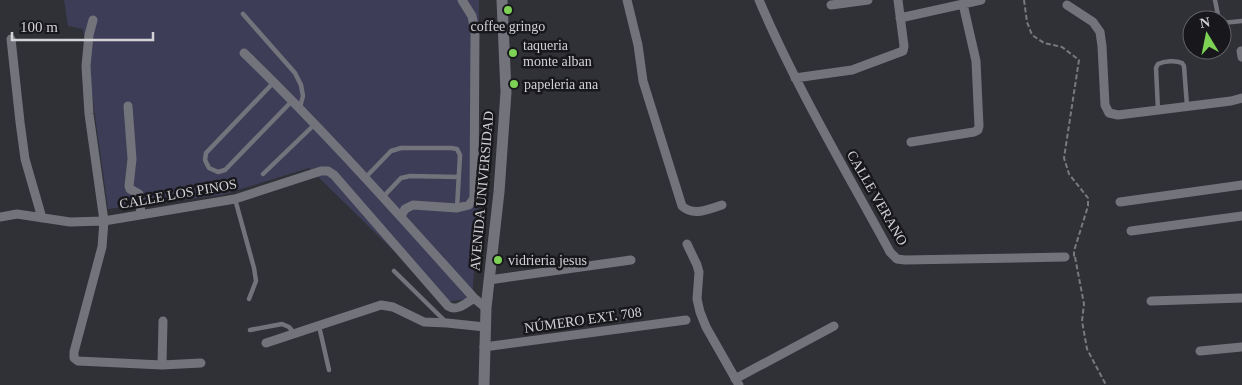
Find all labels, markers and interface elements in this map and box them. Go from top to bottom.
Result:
marker: coffee gringo [502,4,514,16]
scale bar [12,10,154,42]
north arrow [1182,10,1232,60]
text: N [1199,14,1211,31]
text: 100 m [20,19,58,35]
place label: coffee gringo [471,19,545,34]
place label: taqueria monte alban [523,38,592,69]
marker: taqueria monte alban [507,47,519,59]
place label: papeleria ana [524,77,599,92]
marker: papeleria ana [508,78,520,90]
street label: AVENIDA UNIVERSIDAD [468,110,496,272]
street label: CALLE VERANO [844,148,910,248]
street label: CALLE LOS PINOS [118,176,238,212]
place label: vidrieria jesus [508,253,587,268]
marker: vidrieria jesus [492,254,504,266]
street label: NÚMERO EXT. 708 [523,303,643,336]

